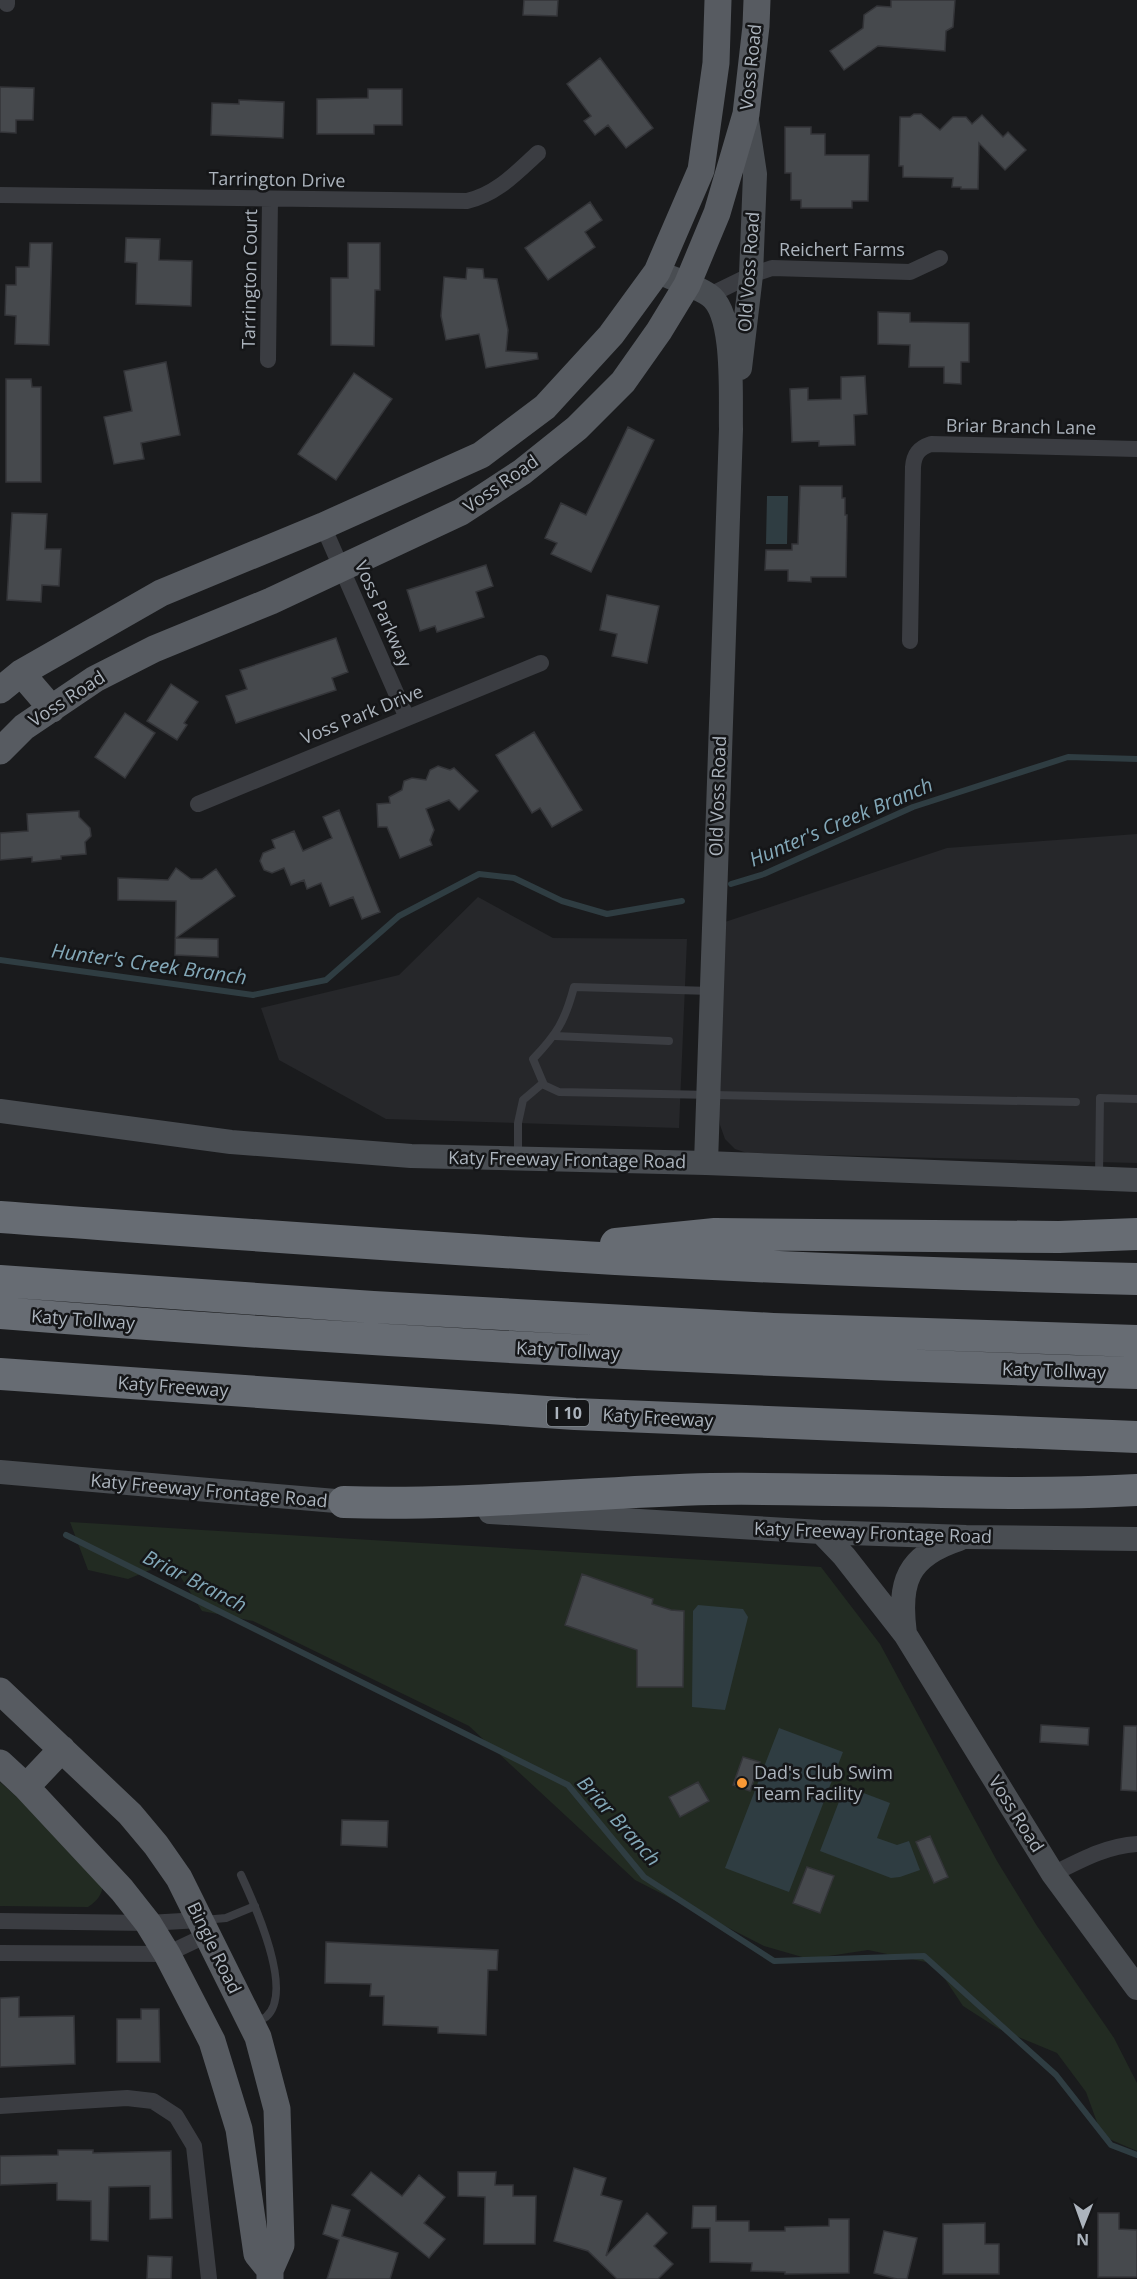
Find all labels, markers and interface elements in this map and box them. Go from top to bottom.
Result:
street label: Voss Road [734,23,766,111]
street label: Tarrington Drive [208,166,346,192]
street label: Tarrington Court [236,209,262,349]
street label: Old Voss Road [732,211,764,333]
street label: Reichert Farms [779,237,905,261]
street label: Briar Branch Lane [946,413,1096,439]
street label: Voss Road [458,449,543,518]
street label: Voss Parkway [350,557,418,671]
street label: Voss Road [24,665,109,732]
street label: Voss Park Drive [297,679,426,750]
street label: Old Voss Road [703,735,731,857]
water label: Hunter's Creek Branch [745,771,937,872]
water label: Hunter's Creek Branch [50,936,249,991]
street label: Katy Freeway Frontage Road [448,1145,686,1173]
street label: Katy Tollway [30,1303,137,1335]
street label: Katy Tollway [516,1335,622,1365]
street label: Katy Tollway [1002,1356,1107,1384]
street label: Katy Freeway [117,1370,230,1402]
road number: I 10 [547,1400,589,1426]
street label: Katy Freeway [602,1402,715,1432]
street label: Katy Freeway Frontage Road [89,1468,329,1512]
street label: Katy Freeway Frontage Road [754,1516,992,1548]
water label: Briar Branch [139,1543,252,1618]
place label: Dad's Club Swim Team Facility [754,1760,893,1805]
water label: Briar Branch [572,1770,667,1872]
street label: Voss Road [984,1770,1050,1856]
marker: Dad's Club Swim Team Facility [735,1776,749,1790]
street label: Bingle Road [182,1898,247,1997]
north arrow [1053,2195,1113,2255]
text: N [1076,2229,1089,2251]

